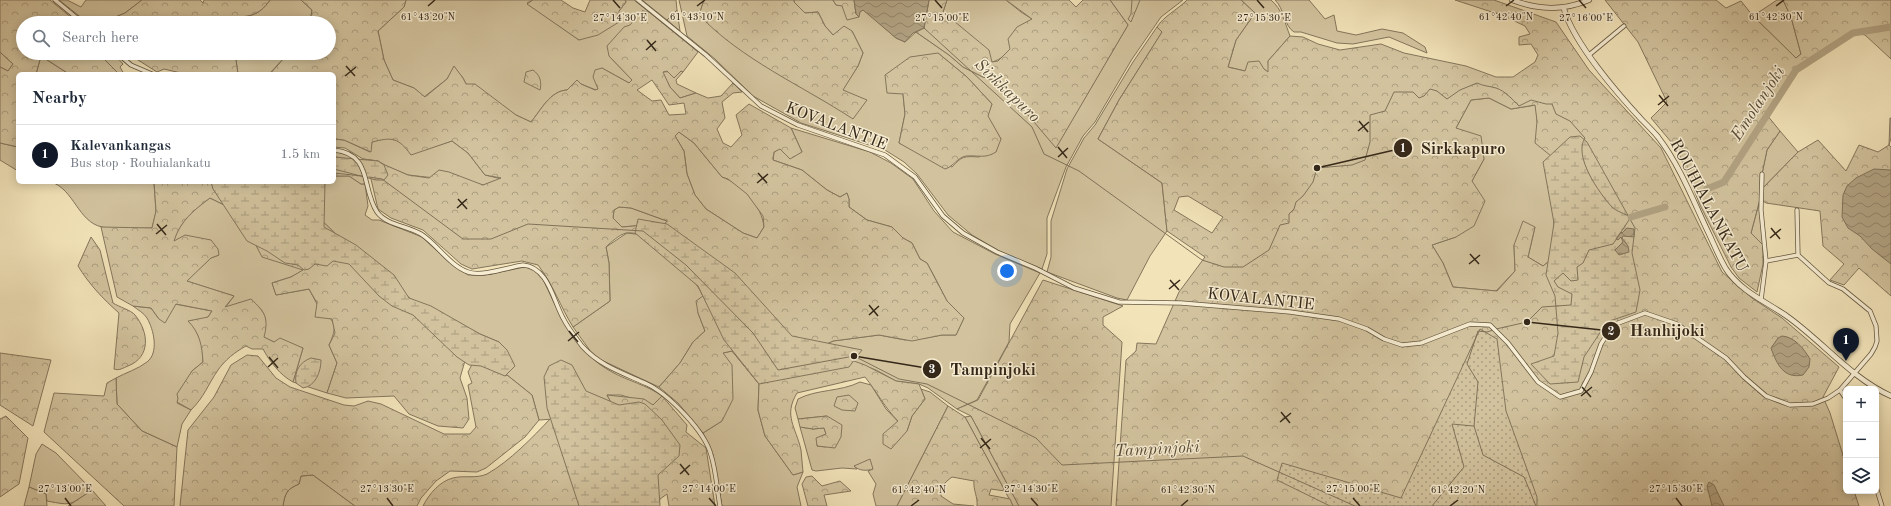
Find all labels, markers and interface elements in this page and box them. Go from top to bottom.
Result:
text: 61°43'20"N [401,12,456,22]
text: 61°43'10"N [670,12,725,22]
text: 61°42'40"N [1479,12,1534,22]
text: 61°42'30"N [1749,12,1804,22]
text: 27°14'30"E [593,13,647,23]
text: 27°15'00"E [915,13,969,23]
text: 27°15'30"E [1237,13,1291,23]
text: 27°16'00"E [1559,13,1613,23]
search box [16,16,336,60]
icon: search [30,27,52,49]
text: Search here [62,31,139,46]
water label: Sirkkapuro [971,56,1043,126]
water label: Emolanjoki [1728,63,1789,145]
text: Nearby [32,90,87,107]
street label: KOVALANTIE [783,100,889,154]
callout: Sirkkapuro [1393,133,1514,162]
street label: ROUHIALANKATU [1666,137,1750,275]
text: Kalevankangas [70,139,171,154]
text: Sirkkapuro [1420,141,1506,158]
text: 1 [1400,143,1406,155]
text: 1 [41,148,49,161]
text: 1.5 km [281,148,320,161]
text: Bus stop · Rouhialankatu [70,157,211,170]
your location [997,261,1017,281]
street label: KOVALANTIE [1206,286,1315,314]
callout: Hanhijoki [1601,316,1713,345]
text: Hanhijoki [1629,323,1705,340]
text: 2 [1608,326,1615,338]
pin: 1 [1833,328,1859,361]
callout: Tampinjoki [922,354,1044,383]
text: Tampinjoki [950,362,1036,379]
text: 3 [929,364,936,376]
map controls [1843,386,1879,494]
button: + [1843,386,1879,422]
button: − [1843,422,1879,458]
water label: Tampinjoki [1114,439,1201,460]
button: layers [1843,458,1879,494]
text: 27°13'00"E [38,484,92,494]
text: 27°13'30"E [360,484,414,494]
text: 27°14'00"E [682,484,736,494]
text: 27°14'30"E [1004,484,1058,494]
text: 27°15'00"E [1326,484,1380,494]
text: 27°15'30"E [1649,484,1703,494]
text: 61°42'40"N [892,485,947,495]
text: 61°42'30"N [1161,485,1216,495]
text: 61°42'20"N [1431,485,1486,495]

